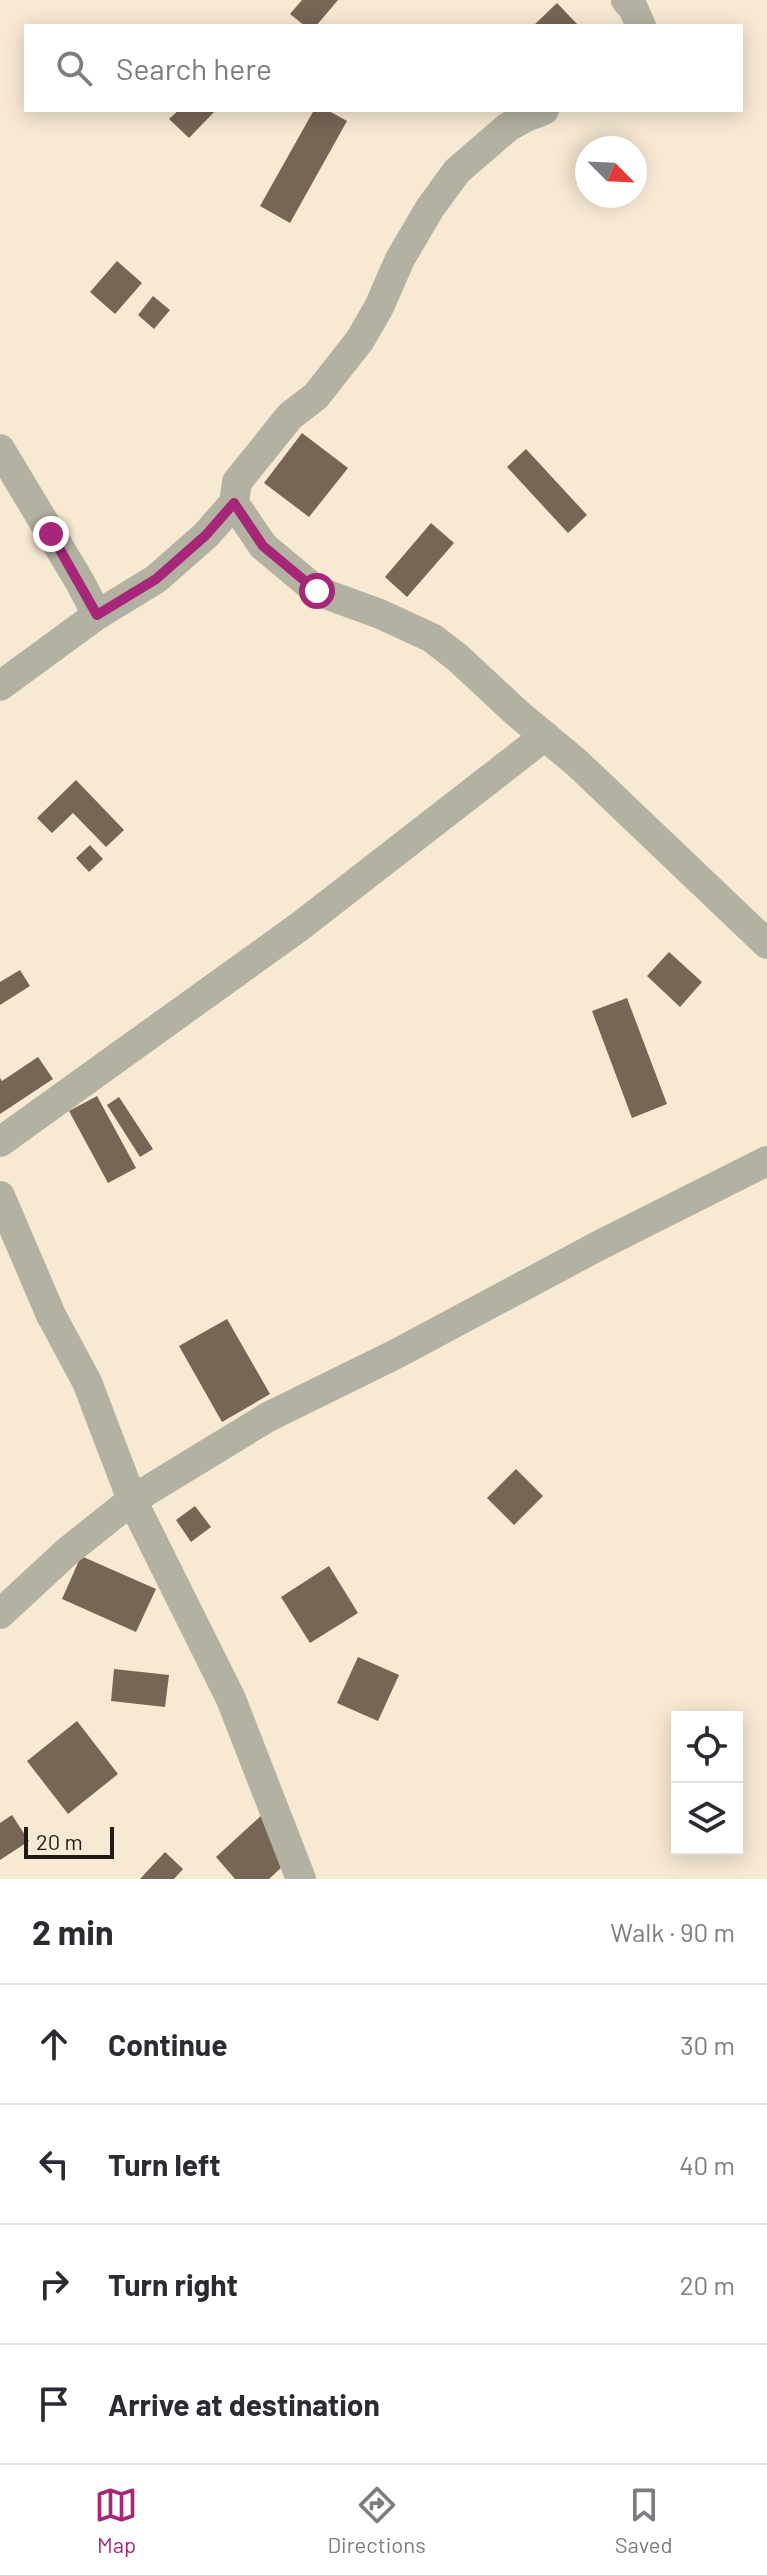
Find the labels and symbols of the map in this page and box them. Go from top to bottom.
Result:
north arrow [575,136,647,208]
route end [33,516,69,552]
route start [299,573,335,609]
scale bar [24,1823,114,1859]

